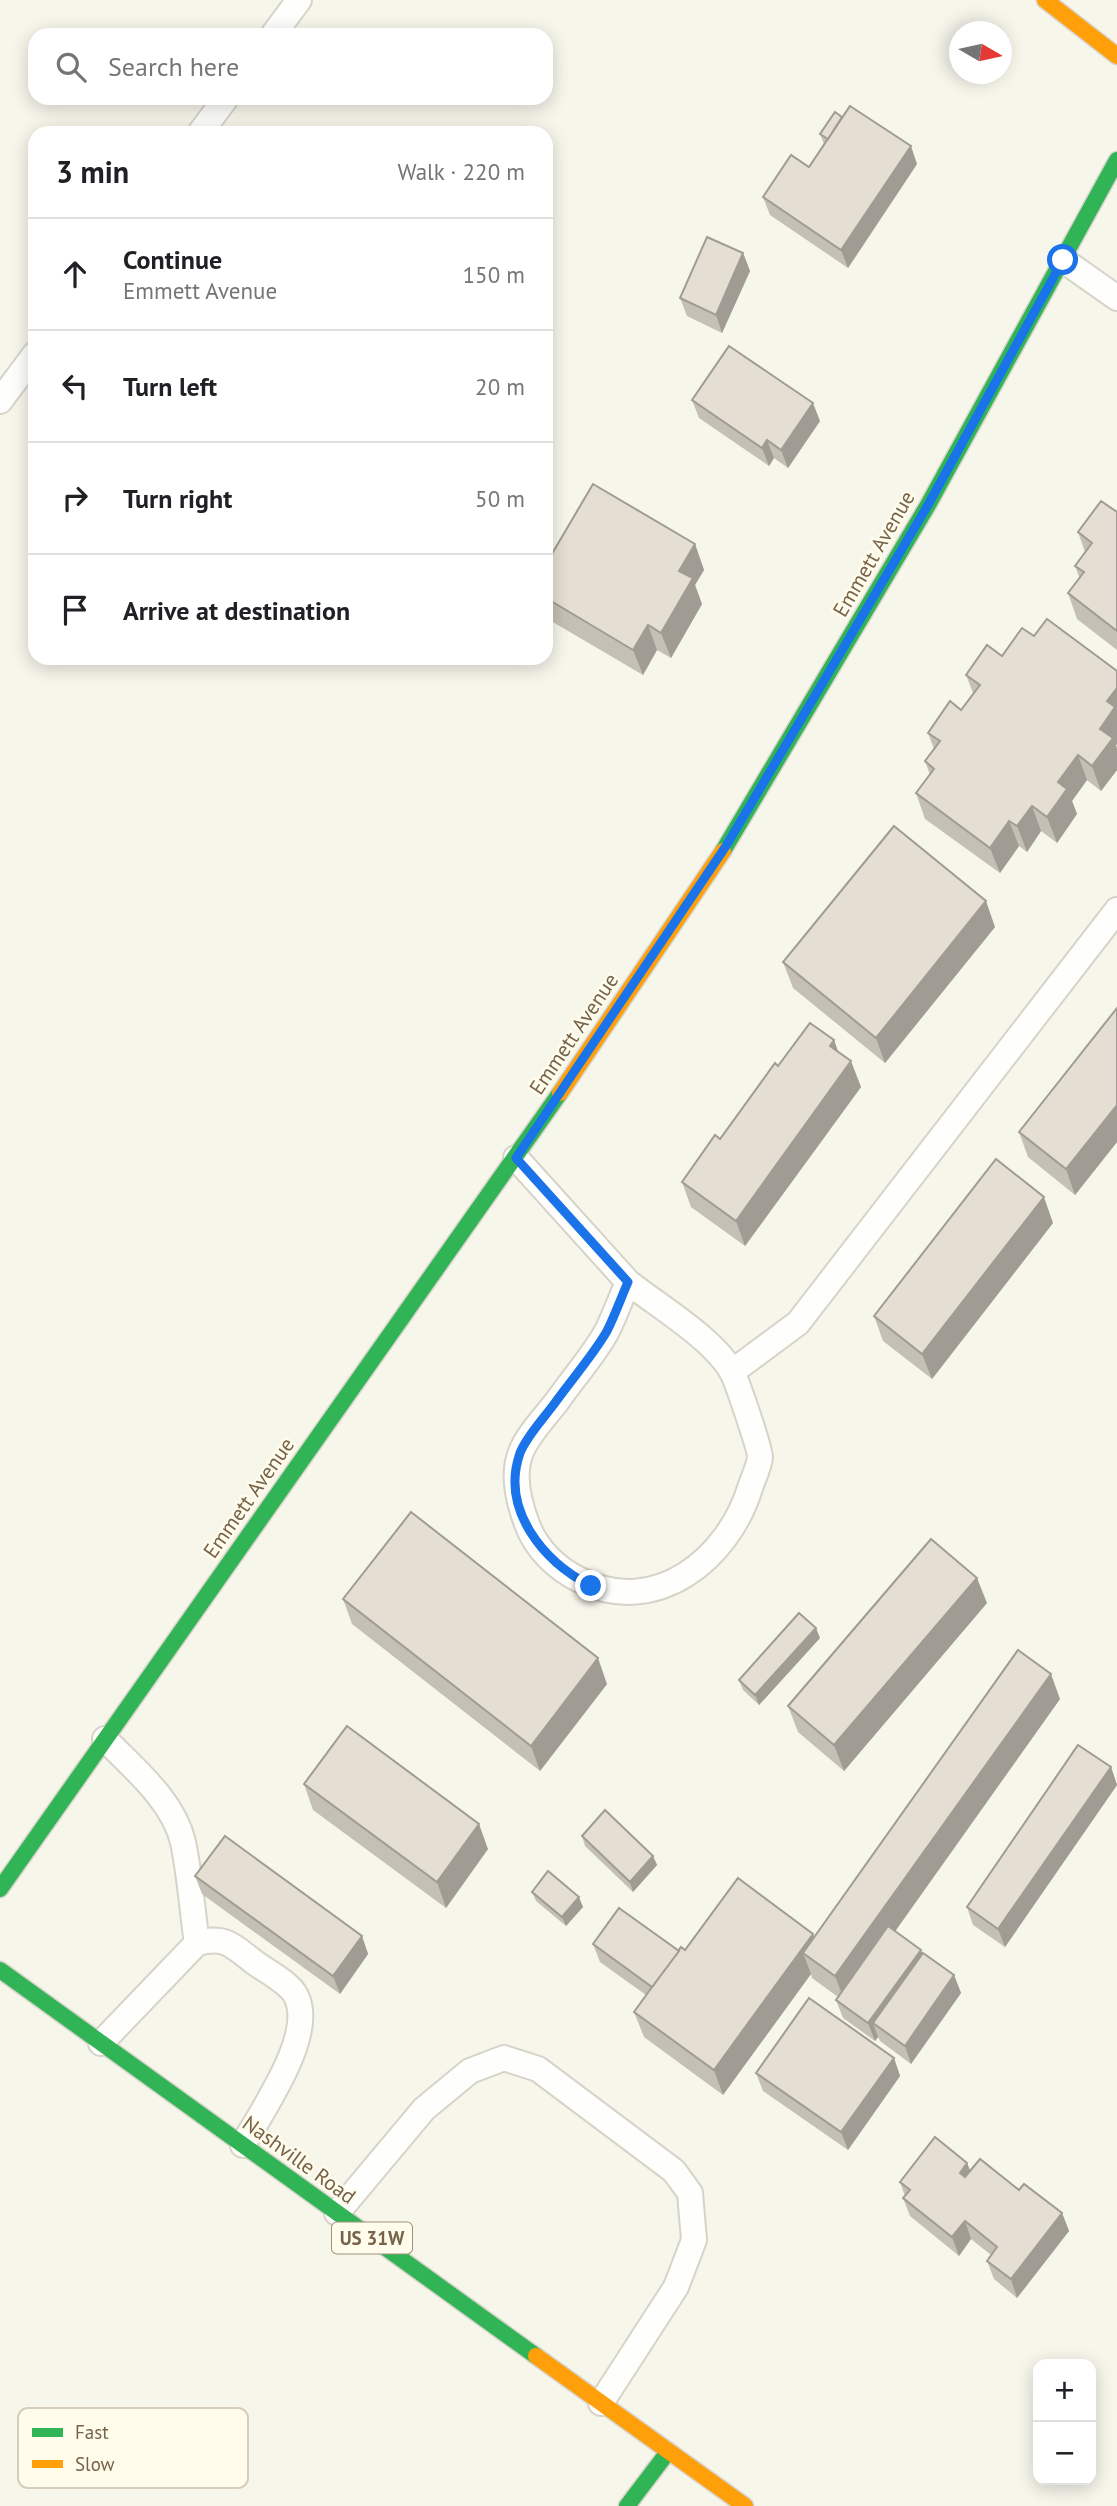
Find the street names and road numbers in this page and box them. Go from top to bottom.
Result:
street label: Emmett Avenue [827,486,920,621]
street label: Emmett Avenue [523,968,624,1100]
street label: Emmett Avenue [197,1432,300,1563]
street label: Nashville Road [237,2109,361,2210]
road number: US 31W [332,2222,412,2254]

